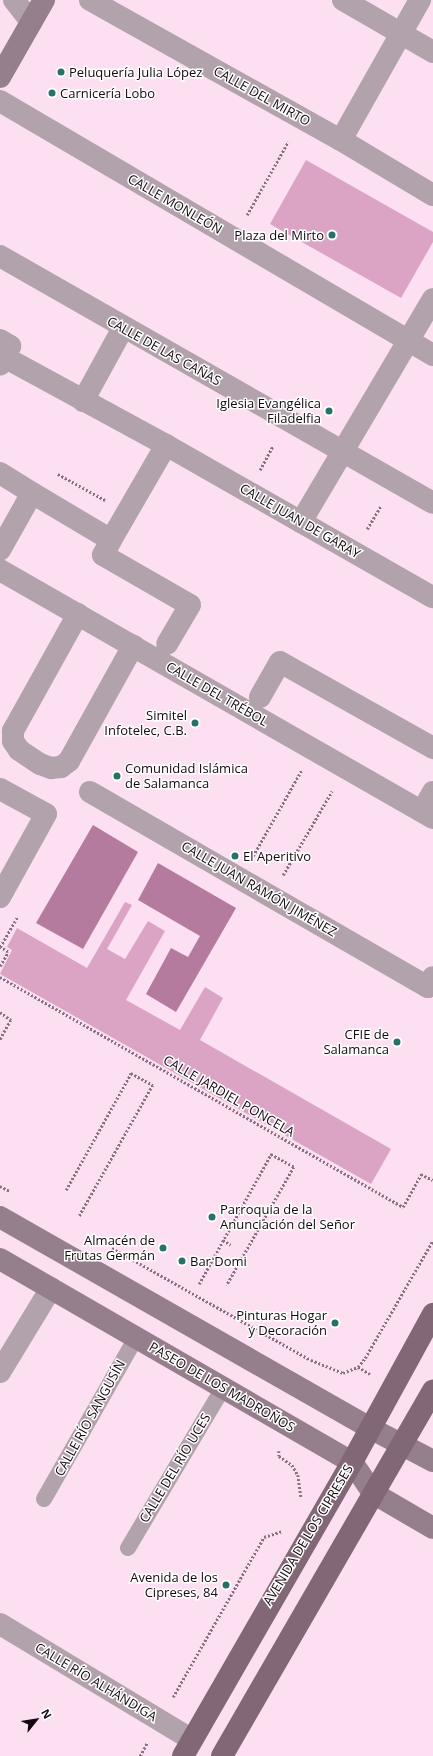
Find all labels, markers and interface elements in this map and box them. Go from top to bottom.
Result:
street label: CALLE DEL MIRTO [211,63,313,129]
place label: Peluquería Julia López [69,64,202,80]
marker: Peluquería Julia López [56,67,66,77]
place label: Carnicería Lobo [60,85,155,101]
marker: Carnicería Lobo [47,88,57,98]
street label: CALLE MONLEÓN [125,171,225,237]
place label: Plaza del Mirto [234,227,324,243]
marker: Plaza del Mirto [327,230,337,240]
street label: CALLE DE LAS CAÑAS [104,313,224,389]
place label: Iglesia Evangélica Filadelfia [216,396,321,427]
marker: Iglesia Evangélica Filadelfia [324,406,334,416]
street label: CALLE JUAN DE GARAY [237,480,363,562]
street label: CALLE DEL TRÉBOL [163,658,271,730]
place label: Simitel Infotelec, C.B. [104,708,187,739]
marker: Simitel Infotelec, C.B. [190,718,200,728]
place label: Comunidad Islámica de Salamanca [125,761,248,792]
marker: Comunidad Islámica de Salamanca [112,771,122,781]
street label: CALLE JUAN RAMÓN JIMÉNEZ [179,838,339,940]
place label: El Aperitivo [243,848,311,864]
marker: El Aperitivo [230,851,240,861]
place label: CFIE de Salamanca [323,1027,389,1058]
marker: CFIE de Salamanca [392,1037,402,1047]
street label: CALLE JARDIEL PONCELA [161,1052,297,1140]
place label: Parroquia de la Anunciación del Señor [220,1202,355,1233]
marker: Parroquia de la Anunciación del Señor [207,1212,217,1222]
place label: Almacén de Frutas Germán [64,1233,155,1264]
marker: Almacén de Frutas Germán [158,1243,168,1253]
place label: Bar Domi [190,1253,247,1269]
marker: Bar Domi [177,1256,187,1266]
place label: Pinturas Hogar y Decoración [236,1308,327,1339]
marker: Pinturas Hogar y Decoración [330,1318,340,1328]
street label: PASEO DE LOS MADROÑOS [146,1339,298,1435]
street label: CALLE RÍO SANGUSÍN [52,1357,128,1479]
street label: CALLE DEL RÍO UCES [136,1411,214,1525]
street label: AVENIDA DE LOS CIPRESES [260,1462,356,1608]
place label: Avenida de los Cipreses, 84 [130,1570,218,1601]
marker: Avenida de los Cipreses, 84 [221,1580,231,1590]
street label: CALLE RÍO ALHÁNDIGA [32,1640,160,1724]
north arrow [16,1700,56,1740]

